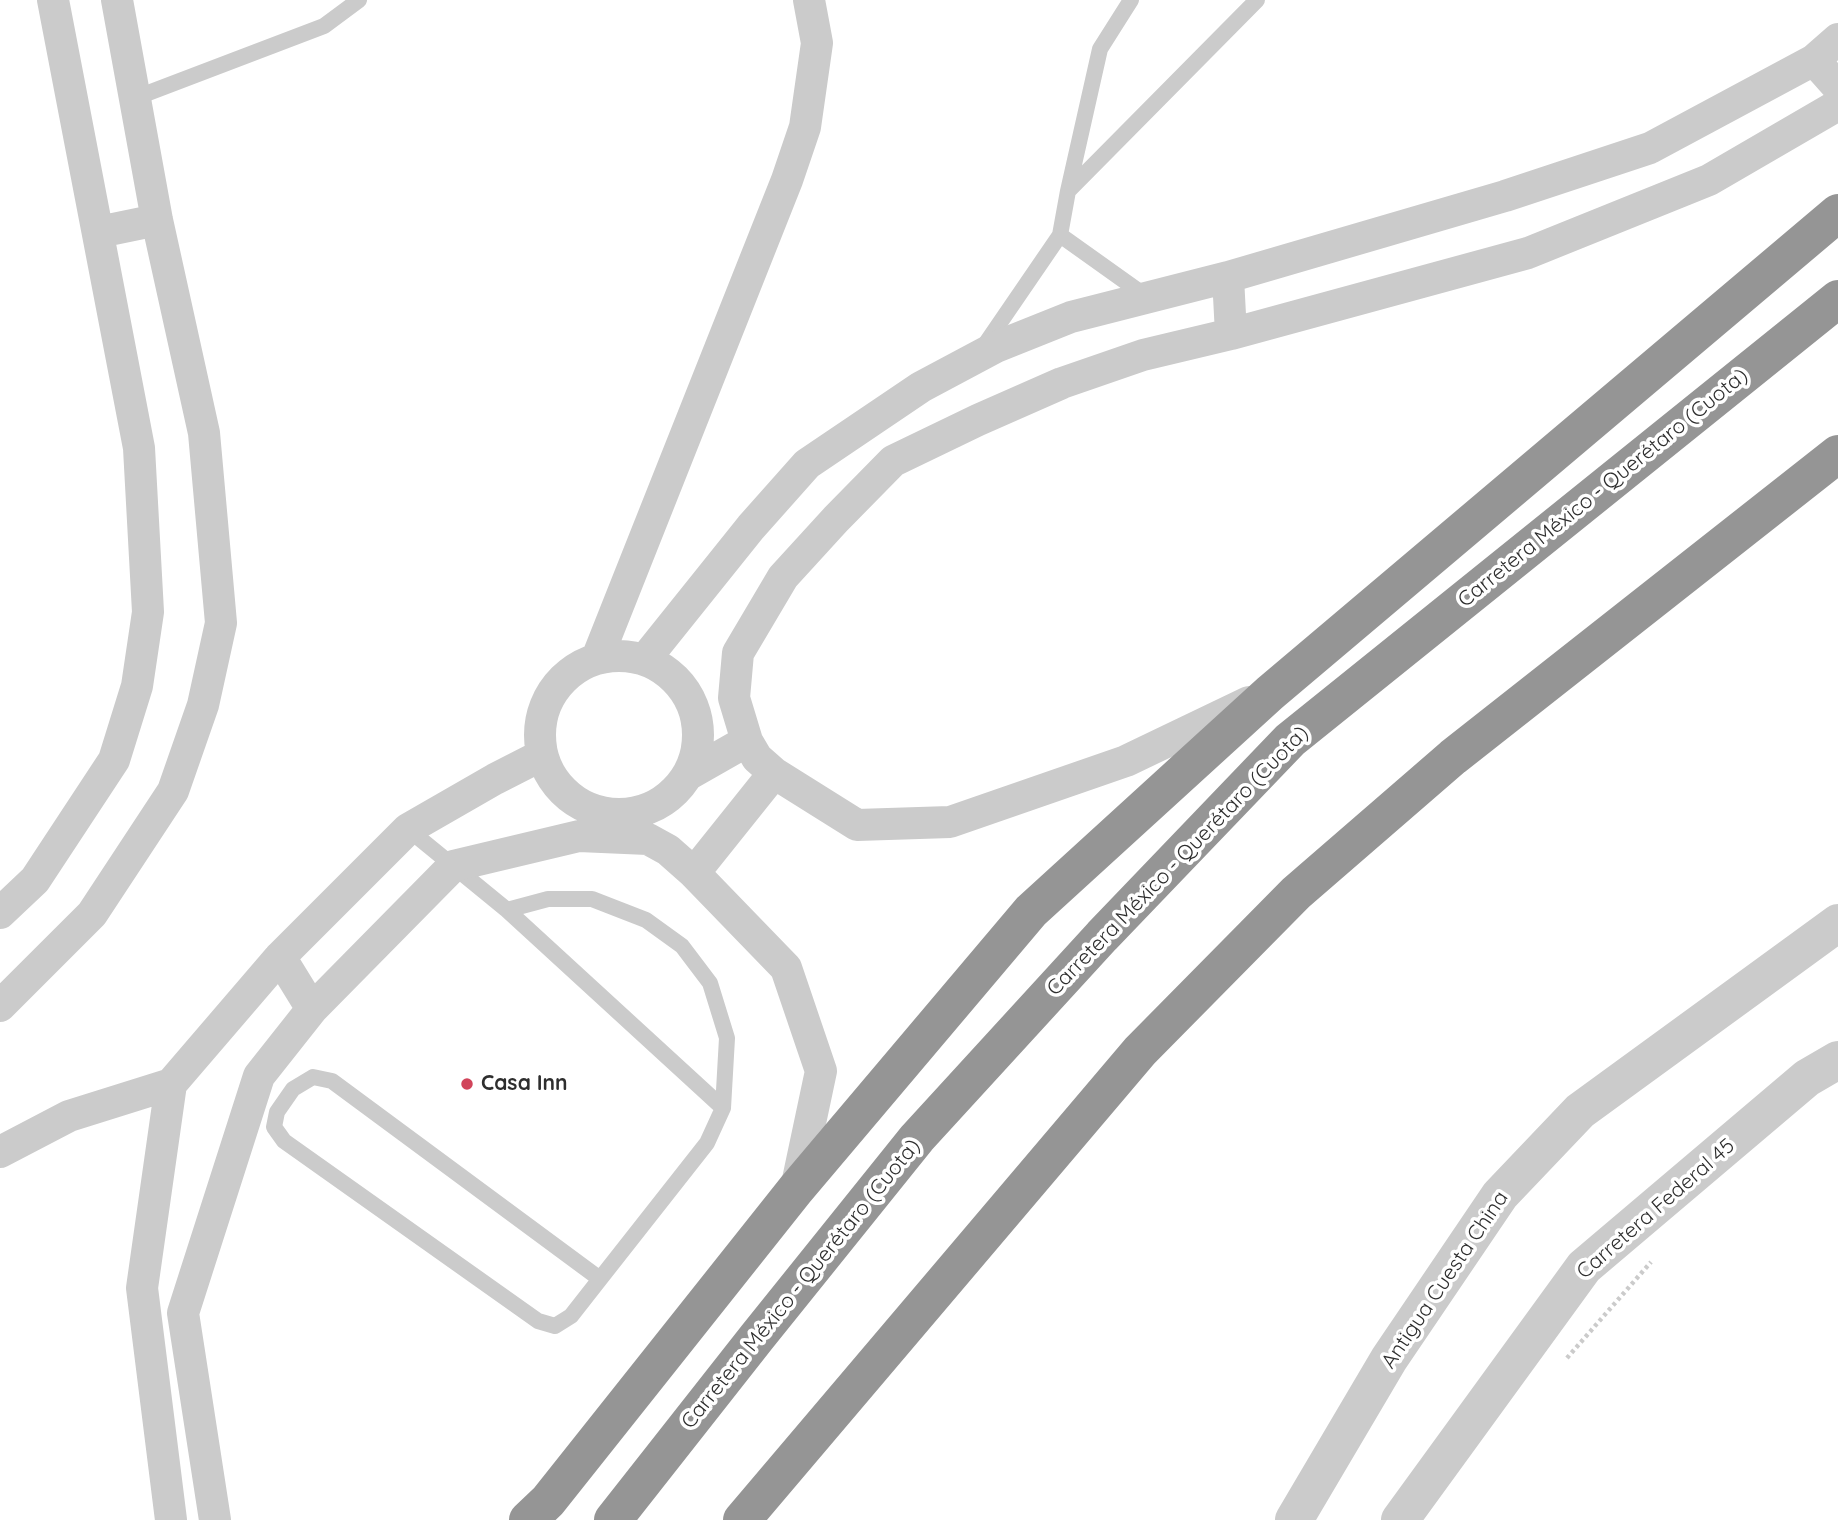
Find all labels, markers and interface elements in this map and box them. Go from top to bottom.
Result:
street label: Carretera México - Querétaro (Cuota) [1453,363,1753,613]
street label: Carretera México - Querétaro (Cuota) [1042,721,1314,1001]
place label: Casa Inn [481,1071,568,1097]
marker: Casa Inn [459,1076,475,1092]
street label: Carretera México - Querétaro (Cuota) [676,1134,926,1434]
street label: Carretera Federal 45 [1572,1134,1740,1284]
street label: Antigua Cuesta China [1376,1186,1514,1374]

